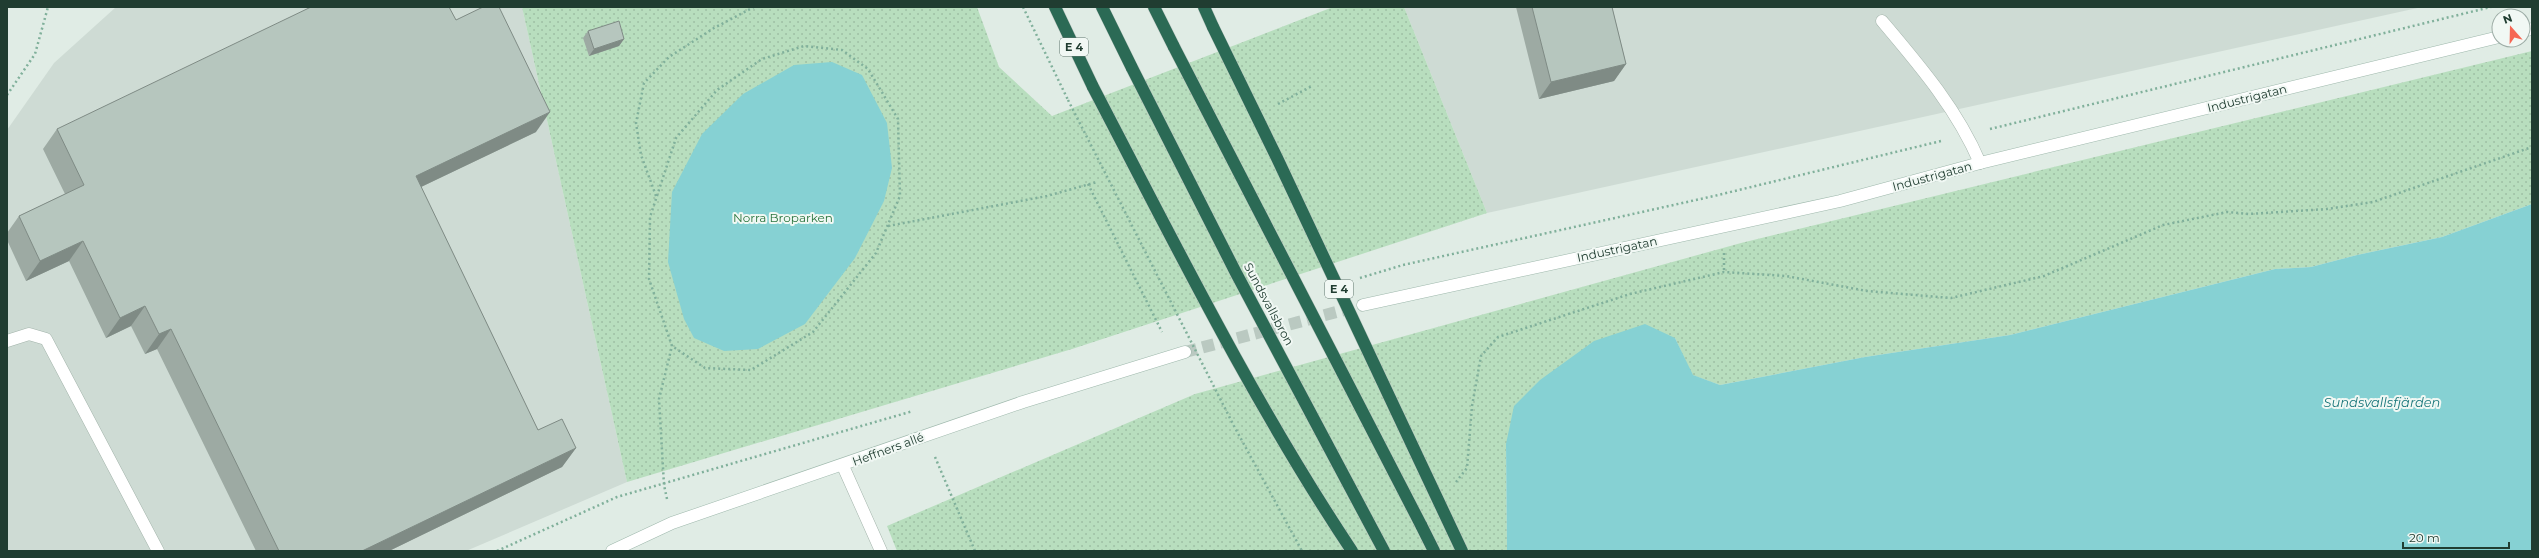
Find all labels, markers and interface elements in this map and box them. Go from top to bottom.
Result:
north arrow [2491,8,2531,48]
text: N [2501,11,2514,27]
road number: E 4 [1060,38,1088,56]
street label: Industrigatan [2206,81,2288,115]
street label: Industrigatan [1891,158,1973,194]
park label: Norra Broparken [733,210,833,225]
street label: Industrigatan [1575,233,1659,265]
street label: Sundsvallsbron [1241,260,1297,348]
road number: E 4 [1325,280,1353,298]
water label: Sundsvallsfjärden [2324,394,2440,410]
street label: Heffners allé [850,429,926,469]
scale bar [2403,524,2509,550]
text: 20 m [2409,530,2440,545]

